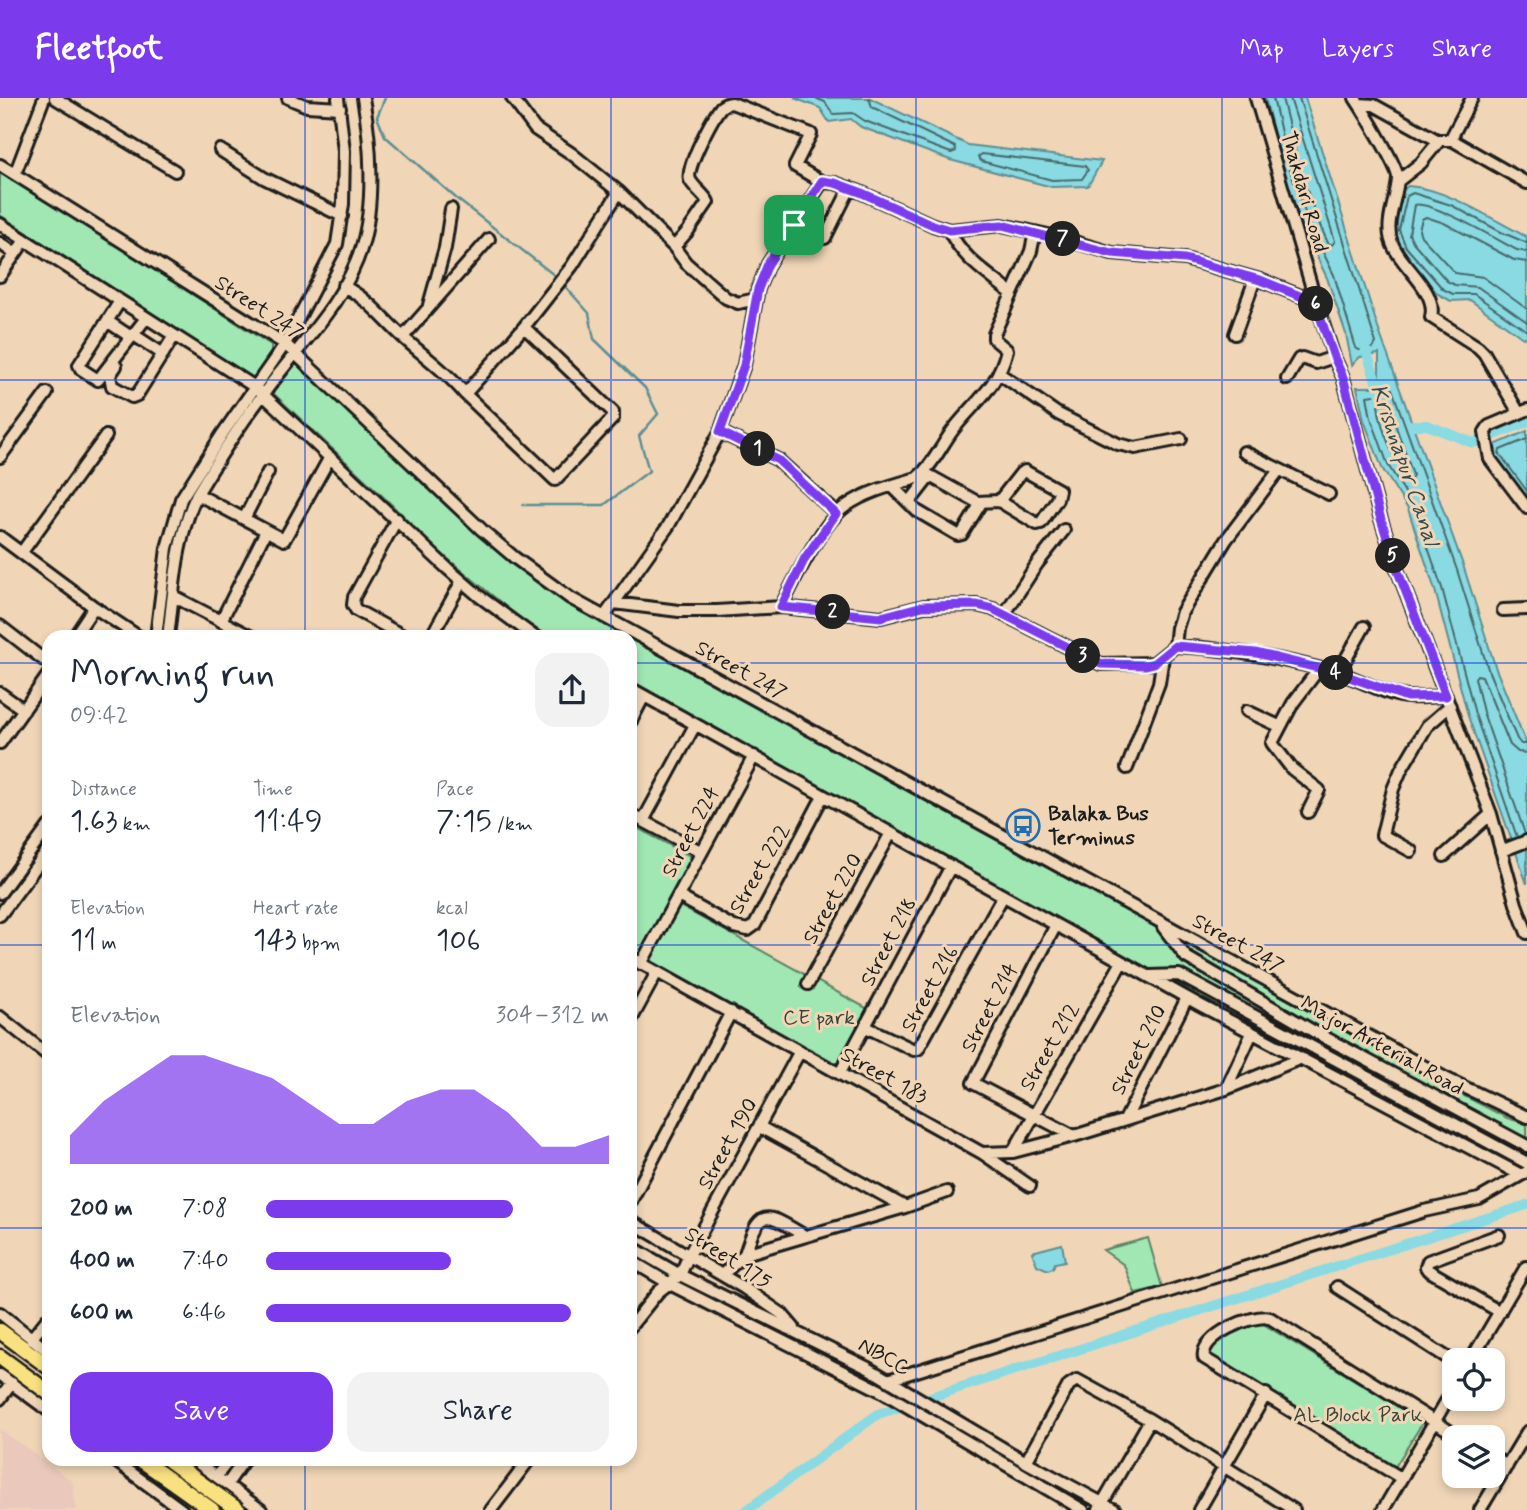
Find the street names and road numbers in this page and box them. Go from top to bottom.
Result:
street label: Thakdari Road [1273,128,1335,256]
street label: Street 247 [209,269,309,347]
street label: Street 247 [690,634,792,708]
street label: Street 224 [655,781,727,883]
street label: Street 222 [723,819,797,919]
street label: Street 220 [797,849,869,949]
street label: Street 218 [854,893,924,991]
street label: Street 247 [1187,907,1289,981]
street label: Street 216 [895,941,965,1037]
street label: Street 214 [955,958,1025,1058]
street label: Major Arterial Road [1295,990,1469,1102]
street label: Street 212 [1013,998,1087,1096]
street label: Street 210 [1104,1000,1174,1100]
street label: Street 183 [836,1041,933,1112]
street label: Street 190 [691,1093,765,1195]
street label: Street 175 [679,1220,777,1296]
street label: NBCC [853,1331,915,1383]

